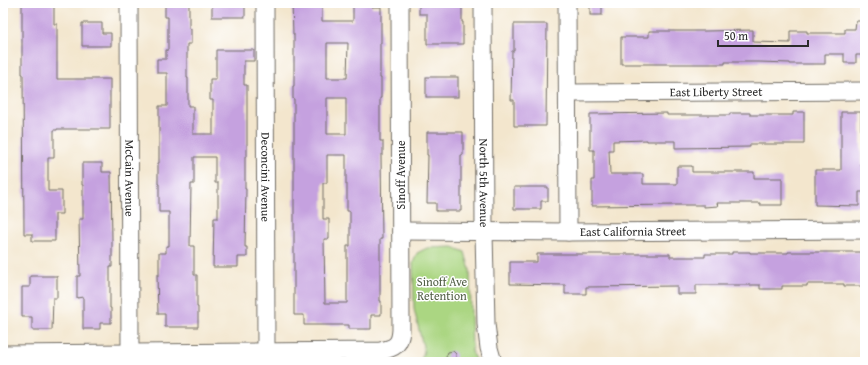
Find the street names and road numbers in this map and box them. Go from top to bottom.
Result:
street label: East Liberty Street [670,83,763,100]
street label: Deconcini Avenue [257,132,275,222]
street label: North 5th Avenue [476,138,493,228]
street label: McCain Avenue [121,139,139,217]
street label: Sinoff Avenue [392,140,409,210]
street label: East California Street [580,222,687,240]

